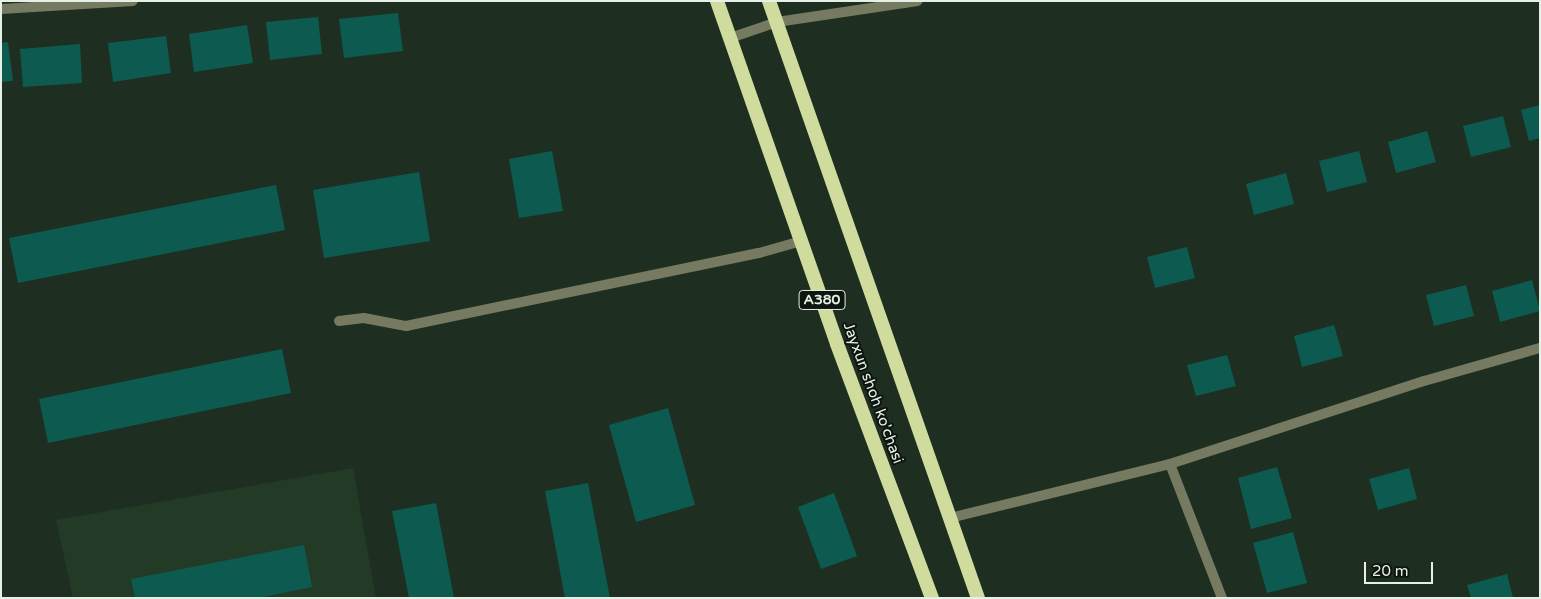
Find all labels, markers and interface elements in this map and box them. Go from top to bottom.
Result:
road number: A380 [798,288,846,312]
street label: Jayxun shoh ko'chasi [839,320,907,466]
scale bar [1366,552,1435,584]
text: 20 m [1372,562,1409,580]

